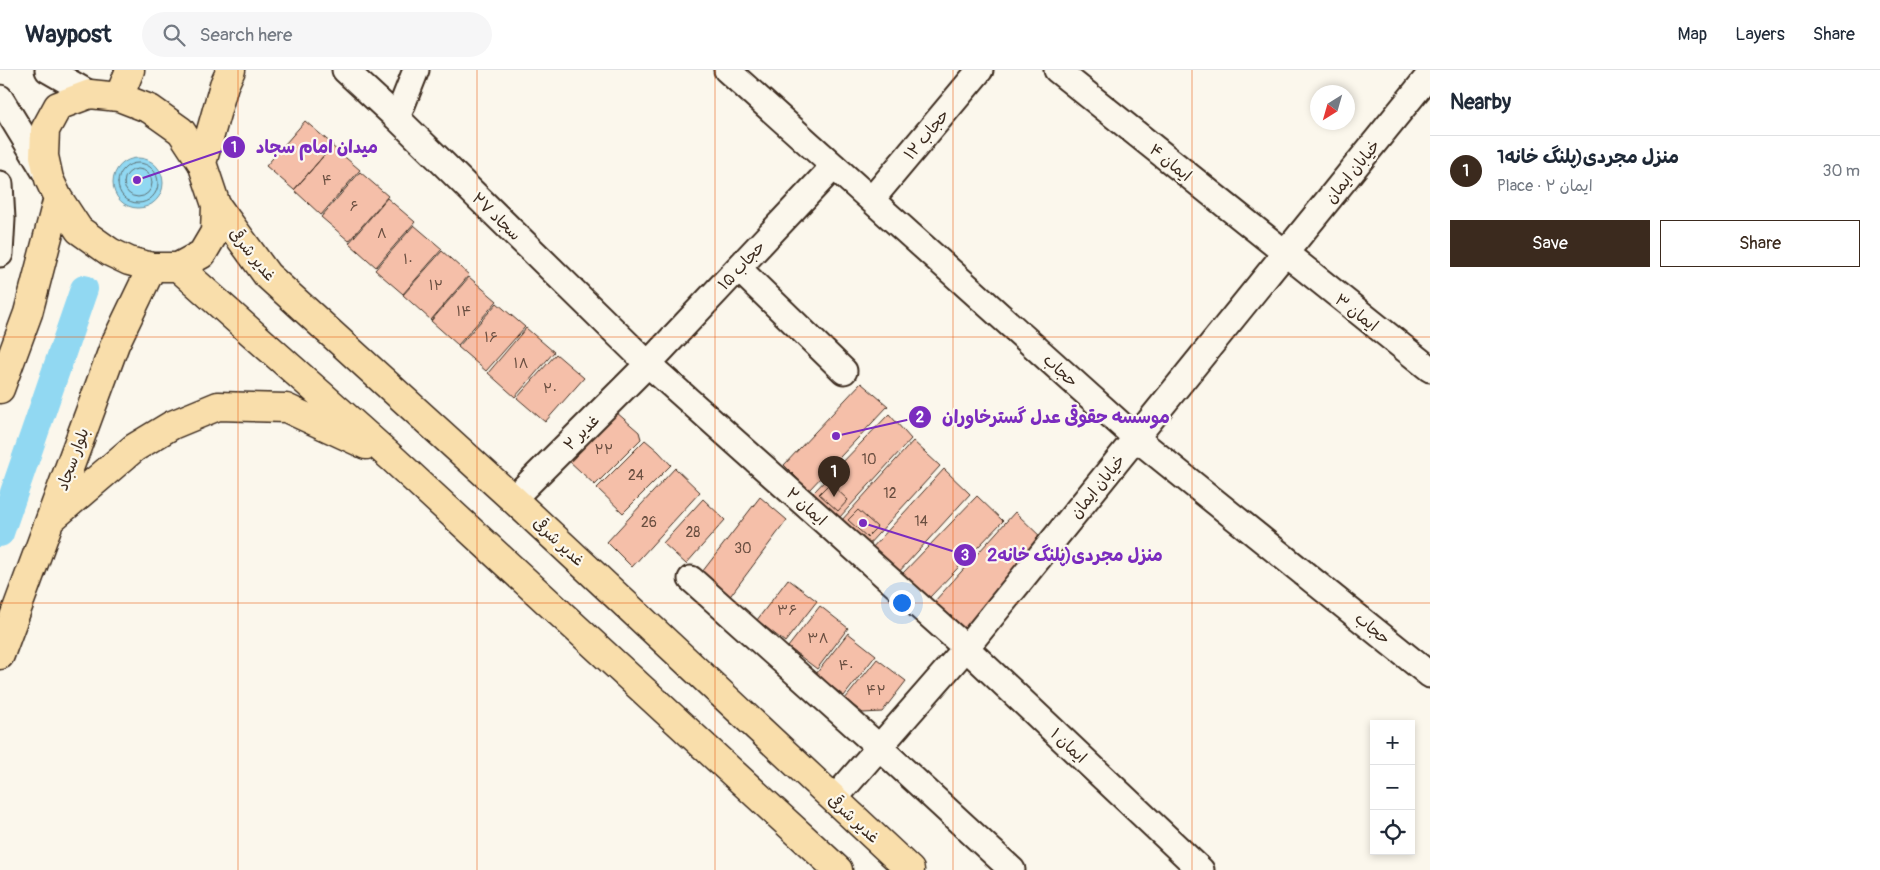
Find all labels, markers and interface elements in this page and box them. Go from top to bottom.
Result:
search box [142,12,492,57]
text: Waypost [25,20,112,49]
icon: search [160,21,188,49]
text: Search here [200,23,292,47]
text: Map [1678,23,1707,46]
text: Layers [1735,23,1785,46]
text: Share [1813,23,1855,46]
north arrow [1310,85,1355,130]
text: Nearby [1450,89,1511,116]
street label: حجاب ۱۲ [900,105,954,164]
callout: میدان امام سجاد [221,130,388,163]
text: میدان امام سجاد [256,136,378,161]
street label: خیابان ایمان [1321,136,1385,208]
text: 1 [231,138,237,157]
street label: ایمان ۴ [1145,140,1196,186]
text: منزل مجردی(پلنگ خانه1 [1497,145,1679,169]
text: 1 [1463,161,1469,181]
text: 30 m [1822,161,1860,181]
house number: ۴ [322,172,332,189]
text: Place · ایمان ۲ [1497,176,1593,196]
street label: سجاد ۲۷ [468,188,525,245]
house number: ۶ [350,198,358,215]
button: Save [1450,220,1650,267]
button: Share [1660,220,1860,267]
street label: غدیر شرقی [225,223,281,285]
house number: ۸ [377,225,387,242]
street label: حجاب ۱۵ [714,237,770,295]
house number: ۱۰ [403,251,413,268]
house number: ۱۲ [429,277,443,294]
street label: ایمان ۳ [1331,290,1382,336]
house number: ۱۴ [456,303,472,320]
house number: ۱۶ [484,329,498,346]
street label: حجاب [1039,350,1082,392]
house number: ۱۸ [514,355,528,372]
house number: ۲۰ [543,380,557,397]
callout: موسسه حقوقی عدل گسترخاوران [907,401,1180,434]
text: موسسه حقوقی عدل گسترخاوران [942,404,1170,429]
text: 2 [916,408,924,427]
street label: غدیر ۲ [560,411,604,455]
street label: بلوار سجاد [52,425,94,494]
house number: ۲۲ [595,441,613,458]
house number: 10 [861,451,877,468]
street label: خیابان ایمان [1066,451,1130,523]
pin: 1 [818,456,850,497]
house number: 24 [628,467,644,484]
street label: ایمان ۲ [782,483,831,530]
house number: 12 [883,485,897,502]
street label: غدیر شرقی [528,512,589,571]
house number: 14 [914,513,928,530]
house number: 26 [641,514,657,531]
house number: 28 [686,524,700,541]
callout: منزل مجردی(پلنگ خانه2 [952,538,1173,571]
house number: 30 [734,540,752,557]
text: منزل مجردی(پلنگ خانه2 [987,544,1163,567]
text: 3 [961,546,969,565]
your location [889,590,915,616]
house number: ۳۶ [777,602,797,619]
street label: حجاب [1351,608,1394,649]
house number: ۳۸ [807,630,829,647]
house number: ۴۰ [838,657,854,674]
house number: ۴۲ [866,682,886,699]
map controls [1370,720,1415,855]
button: + [1370,720,1415,765]
street label: ایمان ۱ [1046,724,1091,768]
button: − [1370,765,1415,810]
street label: غدیر شرقی [823,789,884,848]
button: locate [1370,810,1415,855]

